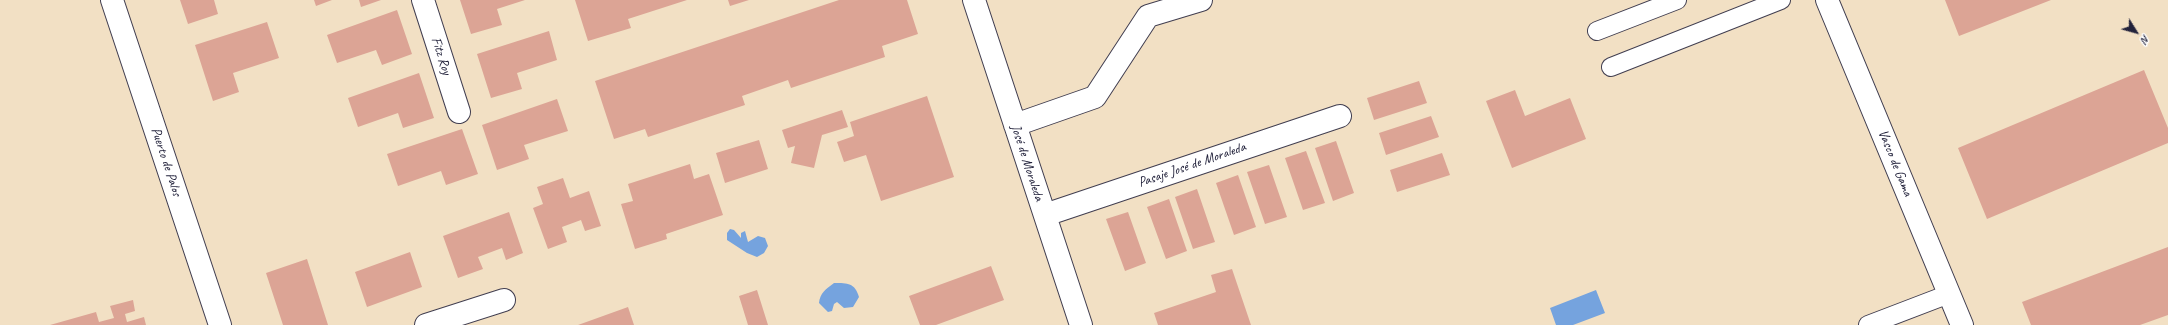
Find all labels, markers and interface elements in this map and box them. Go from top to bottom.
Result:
north arrow [2116,12,2156,52]
text: N [2138,32,2153,46]
street label: Fitz Roy [427,35,455,77]
street label: José de Moraleda [1007,123,1047,203]
street label: Puerto de Palos [147,125,185,199]
street label: Vasco de Gama [1874,127,1916,199]
street label: Pasaje José de Moraleda [1136,139,1248,191]

